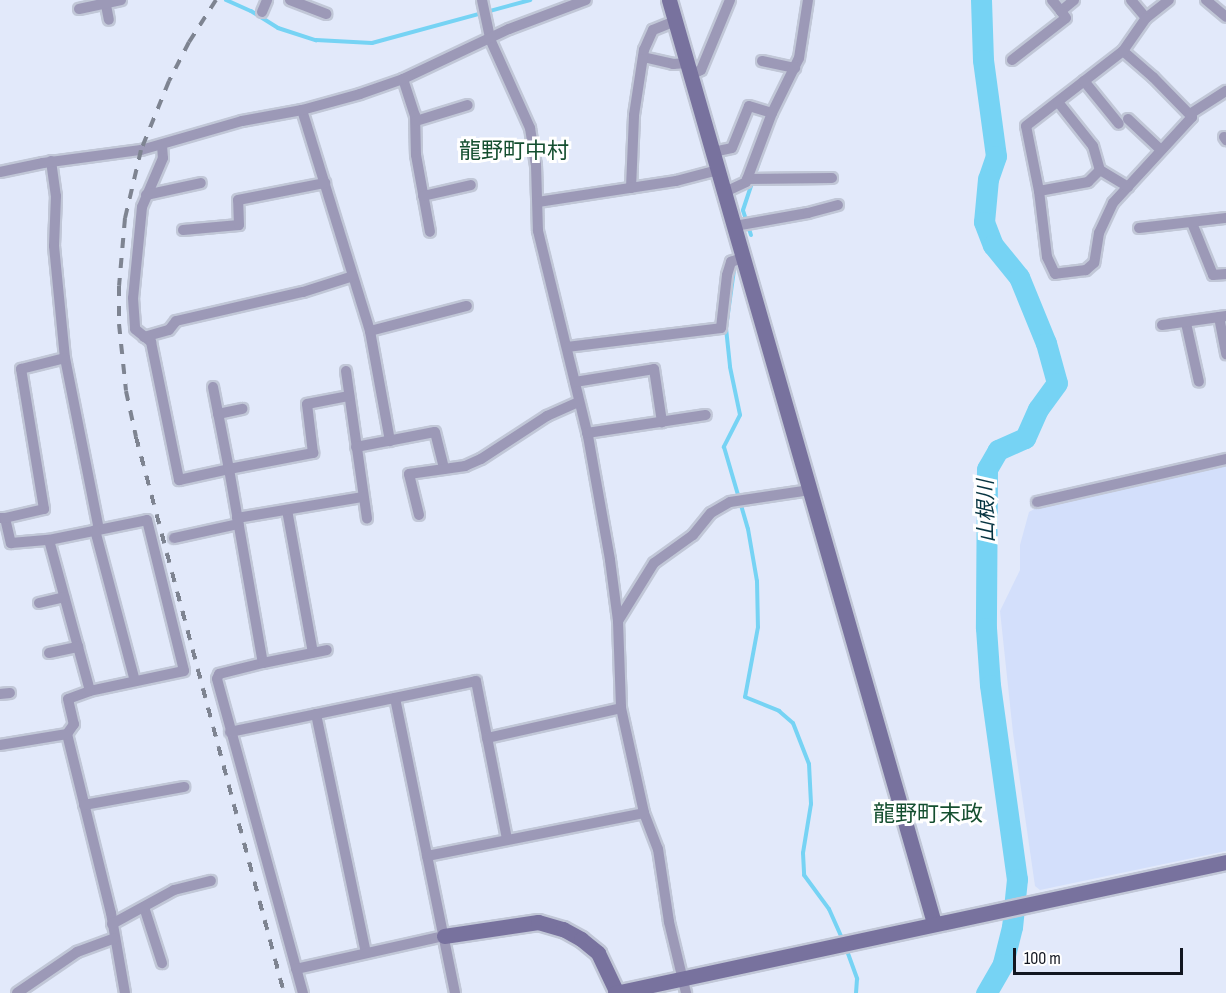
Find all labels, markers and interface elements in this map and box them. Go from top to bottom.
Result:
district label: 龍野町中村 [459,139,569,165]
water label: 山根川 [974,479,1000,543]
district label: 龍野町末政 [873,802,983,828]
scale bar [1016,936,1186,974]
text: 100 m [1024,948,1061,969]

